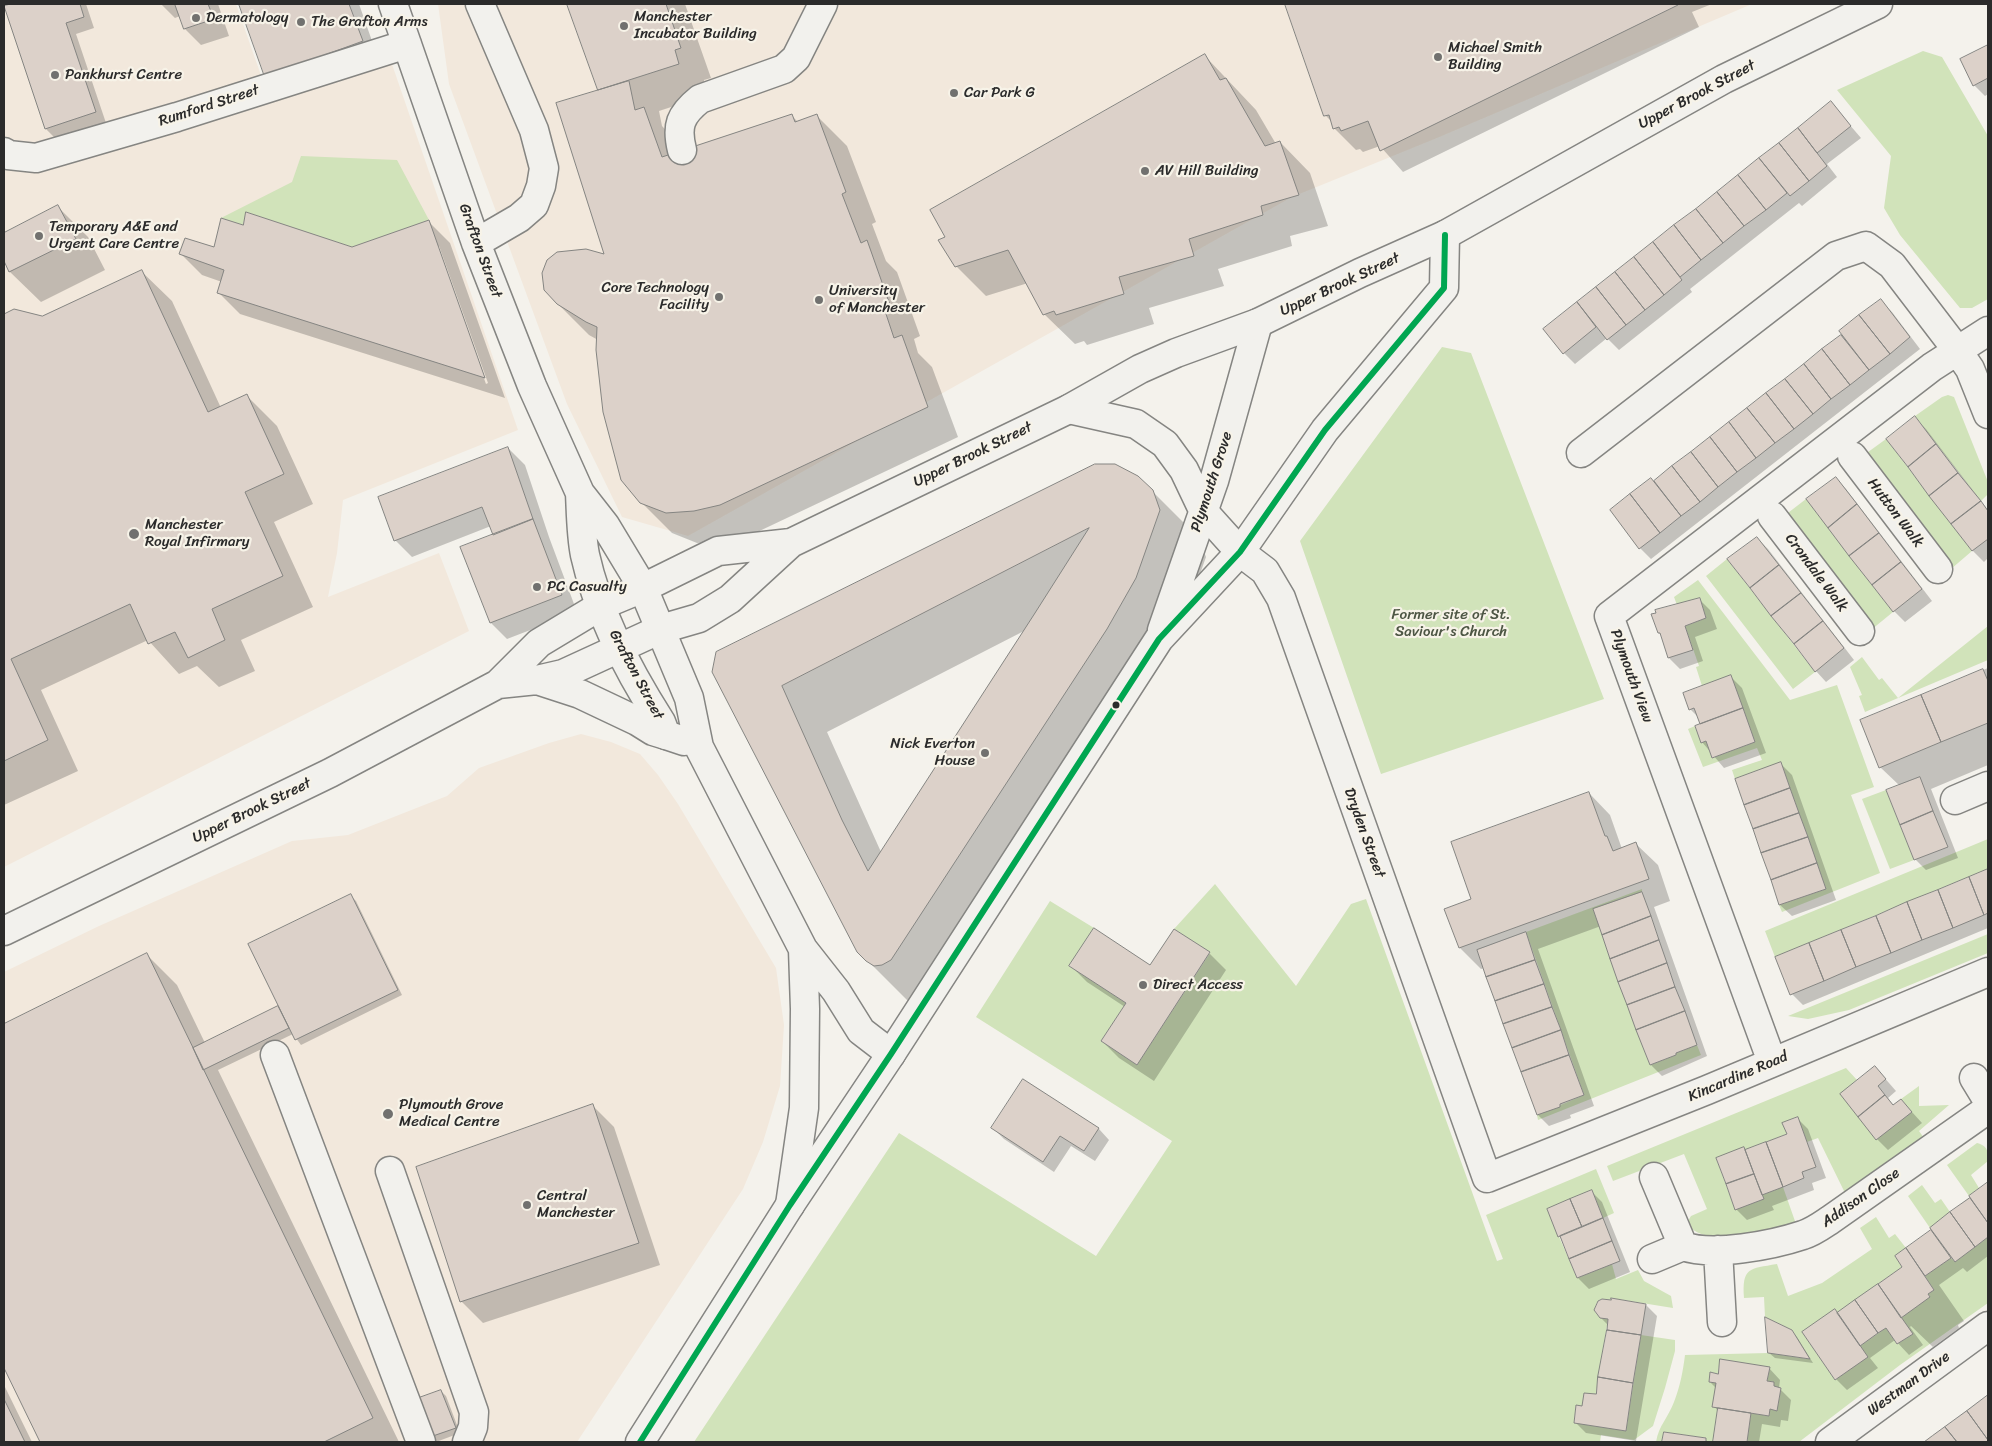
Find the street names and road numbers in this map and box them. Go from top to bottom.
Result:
street label: Upper Brook Street [1635,57,1759,133]
street label: Rumford Street [157,81,261,131]
street label: Grafton Street [455,201,505,301]
street label: Upper Brook Street [1277,249,1403,321]
street label: Upper Brook Street [911,418,1035,492]
street label: Plymouth Grove [1187,430,1237,534]
street label: Hutton Walk [1863,475,1927,551]
street label: Crondale Walk [1781,530,1851,616]
street label: Grafton Street [605,627,667,723]
street label: Plymouth View [1606,627,1656,725]
street label: Upper Brook Street [190,774,314,848]
street label: Dryden Street [1339,786,1389,880]
street label: Kincardine Road [1686,1048,1790,1106]
street label: Addison Close [1818,1164,1904,1232]
street label: Westman Drive [1864,1348,1954,1420]

